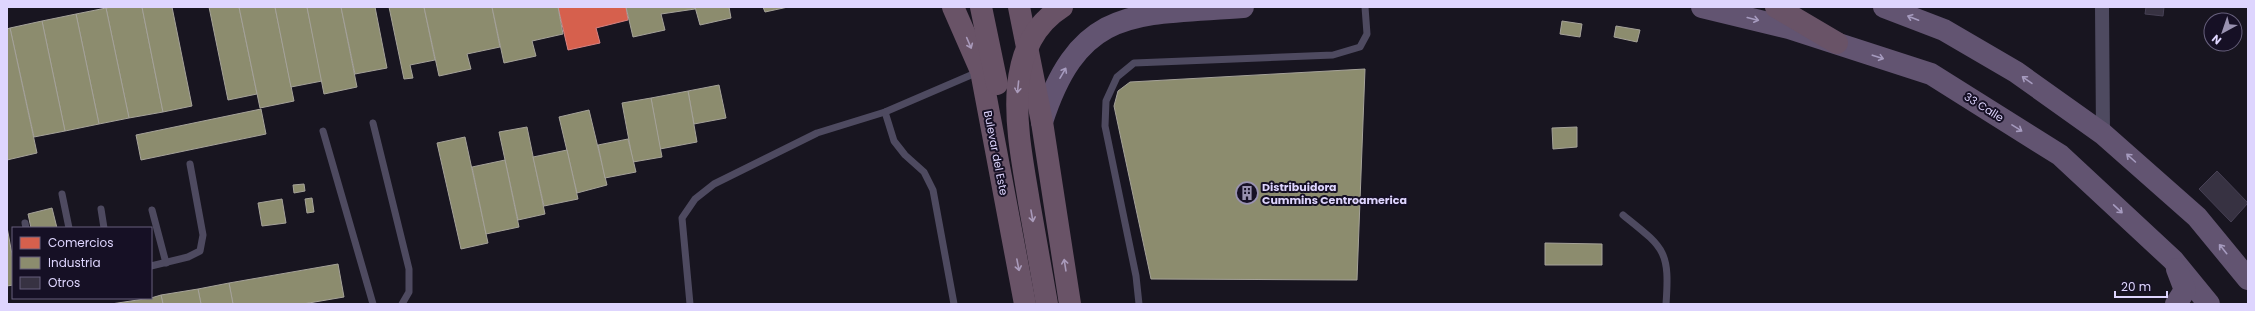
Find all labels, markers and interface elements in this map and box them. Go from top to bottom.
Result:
north arrow [2203,12,2243,52]
one-way arrow [1908,13,1920,21]
one-way arrow [1747,15,1760,23]
text: N [2208,31,2225,48]
one-way arrow [965,36,973,48]
one-way arrow [1871,53,1883,61]
one-way arrow [1059,68,1067,80]
one-way arrow [2022,76,2033,84]
one-way arrow [1015,80,1022,93]
street label: 33 Calle [1961,89,2007,126]
street label: Bulevar del Este [980,109,1012,197]
one-way arrow [2011,125,2023,133]
one-way arrow [2126,154,2136,163]
place label: Distribuidora Cummins Centroamerica [1262,179,1407,208]
building icon: Distribuidora Cummins Centroamerica [1234,180,1260,206]
one-way arrow [2113,205,2123,214]
one-way arrow [1028,209,1036,222]
legend [12,227,152,299]
text: Comercios [48,234,113,251]
one-way arrow [2219,244,2228,254]
text: Industria [48,254,101,271]
one-way arrow [1014,258,1022,271]
one-way arrow [1061,259,1069,272]
scale bar [2115,273,2167,299]
text: Otros [48,274,80,291]
text: 20 m [2121,278,2151,295]

